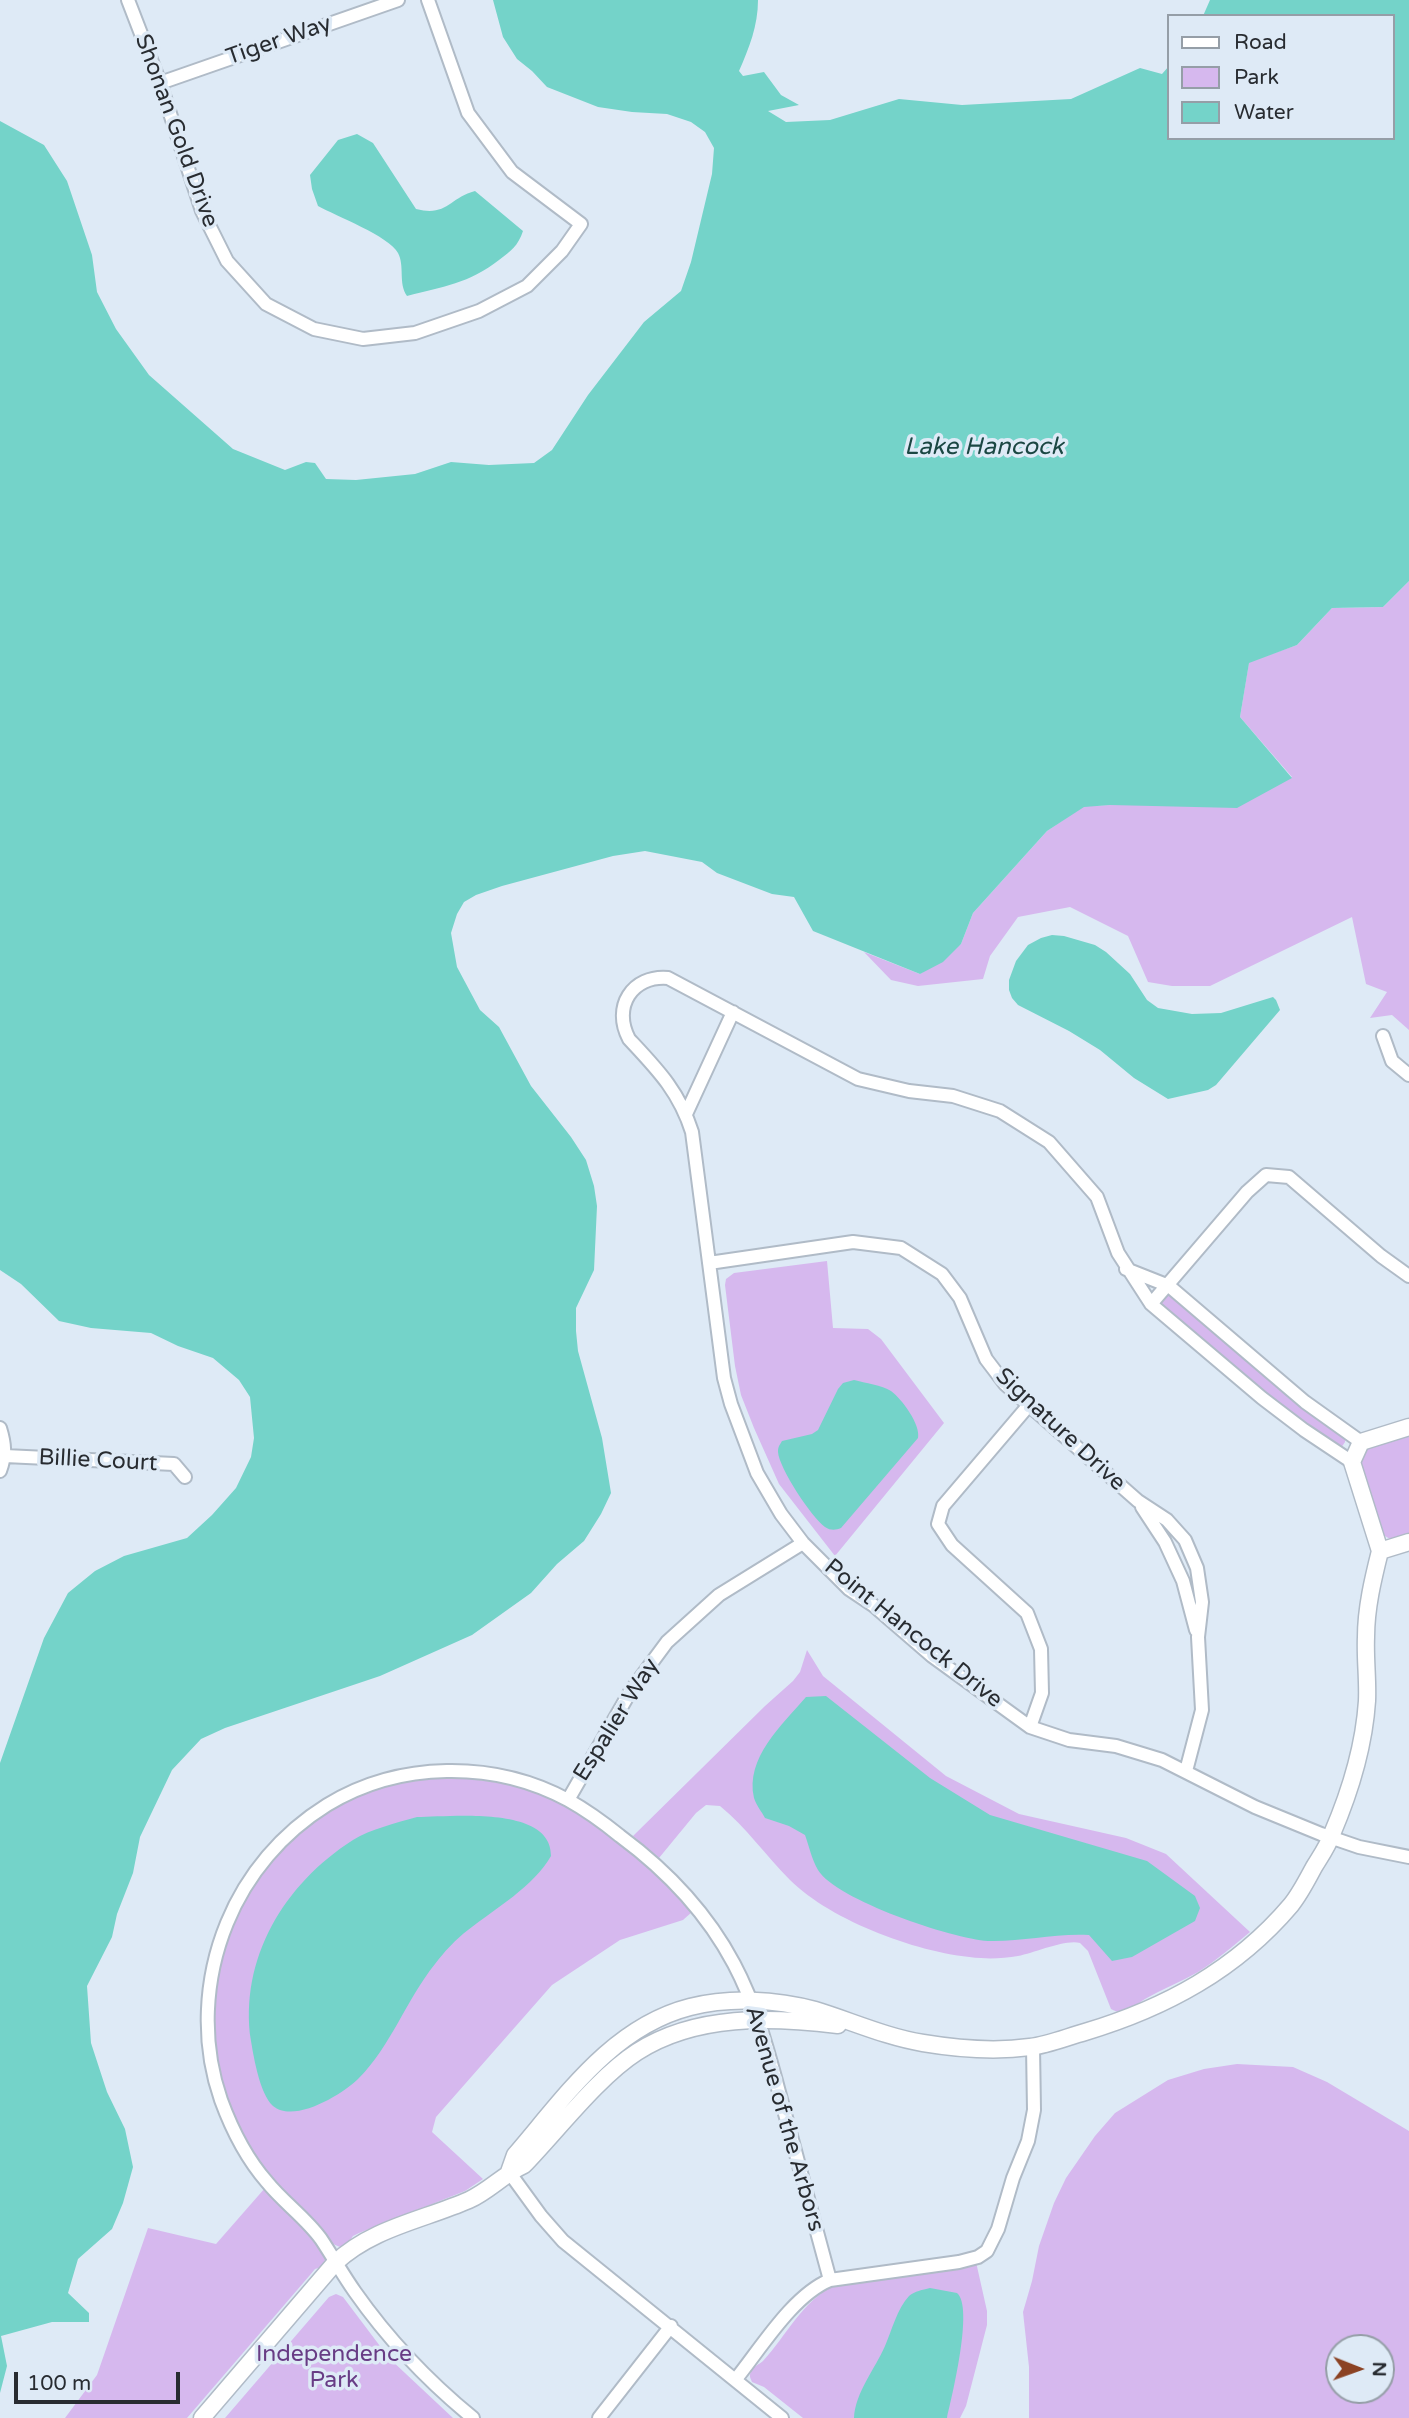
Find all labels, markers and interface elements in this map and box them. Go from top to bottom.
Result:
street label: Tiger Way [223,10,335,72]
legend [1168,14,1395,140]
text: Road [1234,30,1287,55]
street label: Shonan Gold Drive [128,31,224,231]
text: Park [1234,65,1279,90]
text: Water [1234,100,1294,125]
water label: Lake Hancock [904,434,1064,462]
street label: Signature Drive [989,1363,1131,1497]
street label: Billie Court [38,1444,158,1478]
street label: Point Hancock Drive [818,1554,1008,1714]
street label: Espalier Way [568,1653,666,1787]
street label: Avenue of the Arbors [739,2003,829,2235]
north arrow [1325,2334,1395,2404]
park label: Independence Park [256,2341,412,2395]
scale bar [18,2358,184,2402]
text: N [1368,2362,1390,2377]
text: 100 m [27,2371,91,2396]

